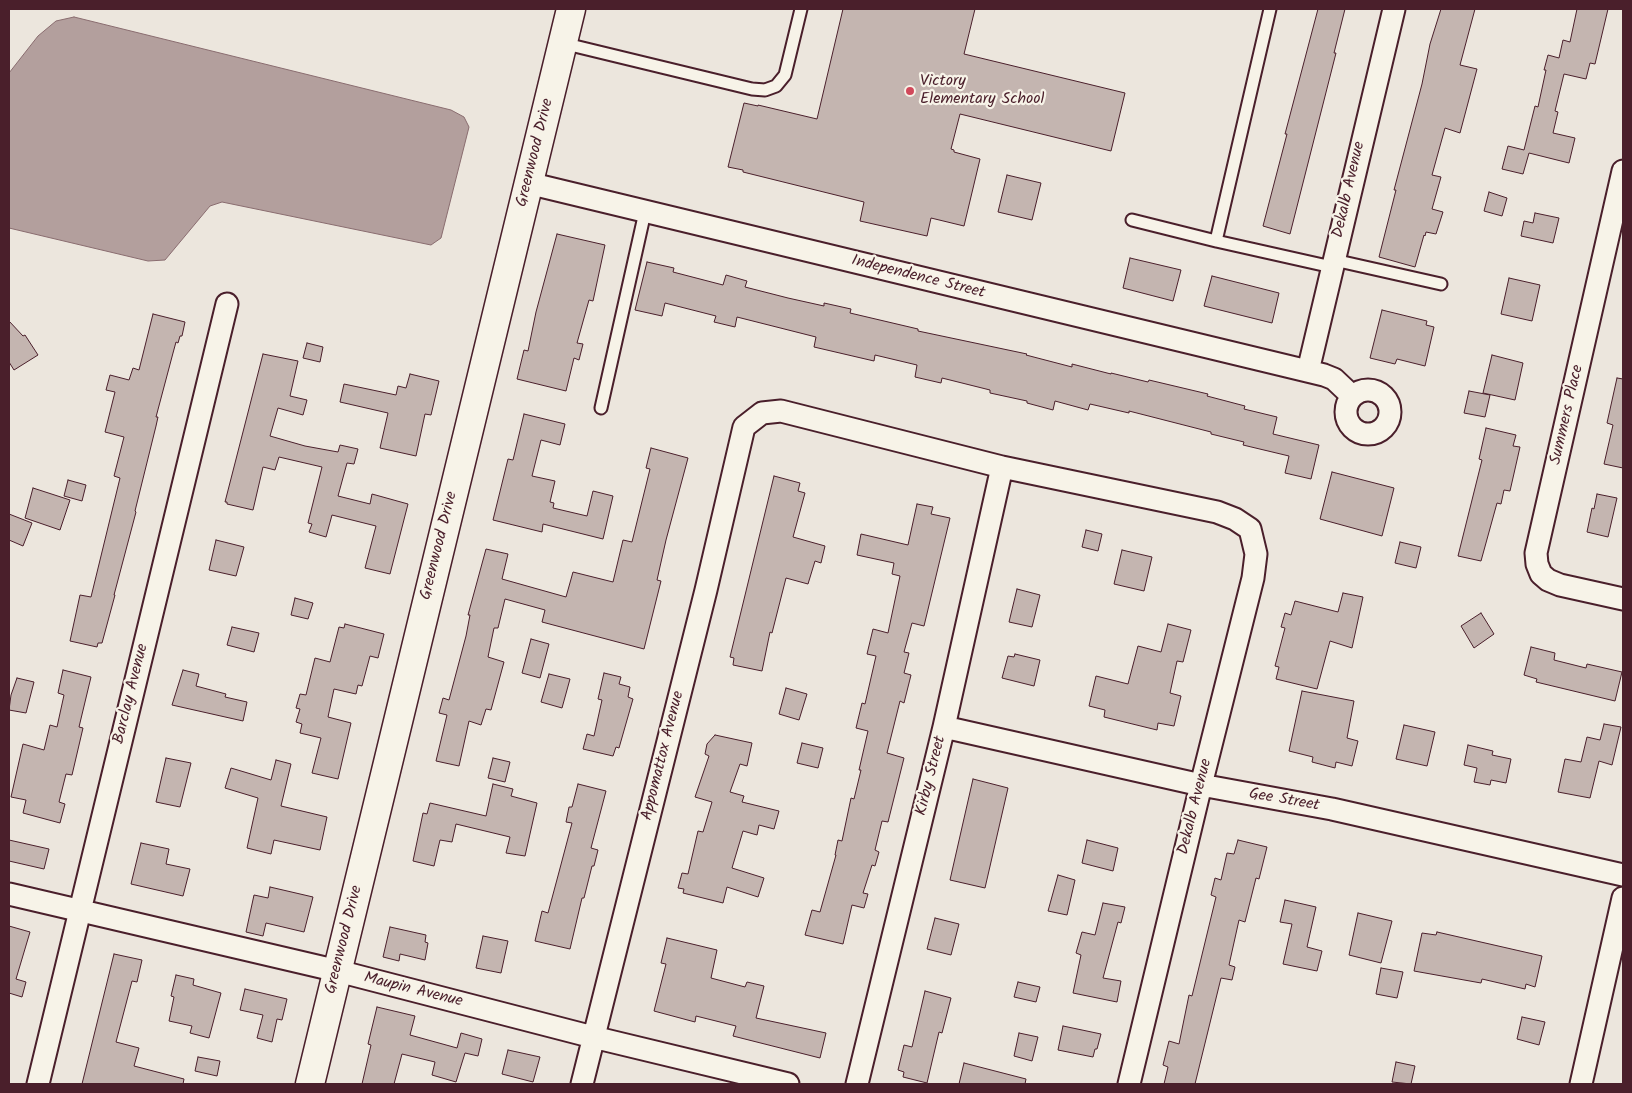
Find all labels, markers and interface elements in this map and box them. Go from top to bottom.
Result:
place label: Victory Elementary School [920,72,1044,110]
marker: Victory Elementary School [904,85,916,97]
street label: Greenwood Drive [513,97,559,209]
street label: Dekalb Avenue [1330,140,1370,240]
street label: Independence Street [849,252,987,304]
street label: Summers Place [1547,363,1589,467]
street label: Greenwood Drive [417,490,463,602]
street label: Barclay Avenue [110,642,154,746]
street label: Appomattox Avenue [639,689,689,823]
street label: Kirby Street [913,734,951,818]
street label: Dekalb Avenue [1175,757,1217,857]
street label: Gee Street [1247,785,1321,817]
street label: Greenwood Drive [322,884,368,996]
street label: Maupin Avenue [362,969,464,1013]

